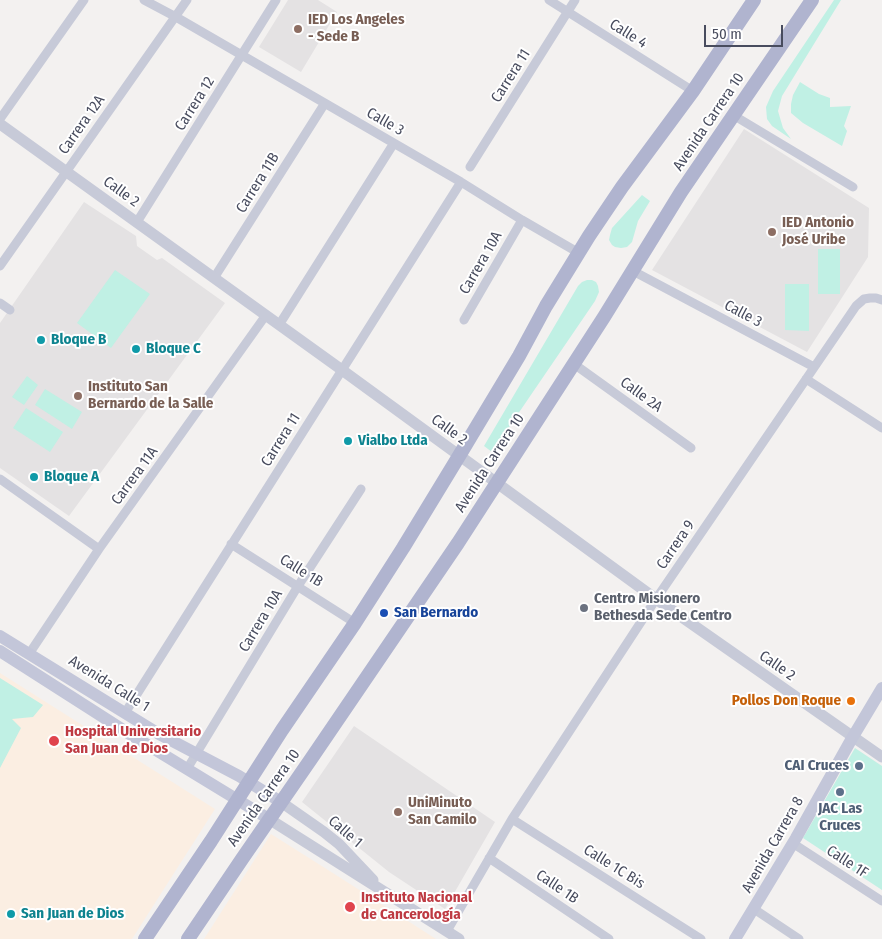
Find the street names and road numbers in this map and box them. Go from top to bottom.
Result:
street label: Calle 4 [606,16,650,52]
street label: Carrera 11 [488,46,534,106]
street label: Avenida Carrera 10 [670,70,748,174]
street label: Carrera 12 [171,74,219,134]
street label: Carrera 12A [55,92,109,158]
street label: Calle 3 [363,104,407,140]
street label: Carrera 11B [232,150,284,216]
street label: Calle 2 [100,173,142,211]
street label: Carrera 10A [456,228,506,298]
street label: Calle 3 [721,297,765,331]
street label: Calle 2A [616,374,666,416]
street label: Carrera 11 [258,410,304,470]
street label: Avenida Carrera 10 [451,410,529,516]
street label: Calle 2 [428,411,470,449]
street label: Carrera 11A [108,443,162,509]
street label: Carrera 9 [653,517,699,573]
street label: Calle 1B [276,551,326,591]
street label: Carrera 10A [235,587,287,655]
street label: Calle 2 [755,647,799,685]
street label: Avenida Calle 1 [65,652,153,716]
street label: Avenida Carrera 10 [224,746,304,850]
street label: Avenida Carrera 8 [738,794,808,896]
street label: Calle 1 [324,812,366,852]
street label: Calle 1C Bis [580,841,648,893]
street label: Calle 1F [823,842,871,882]
street label: Calle 1B [532,866,582,908]

